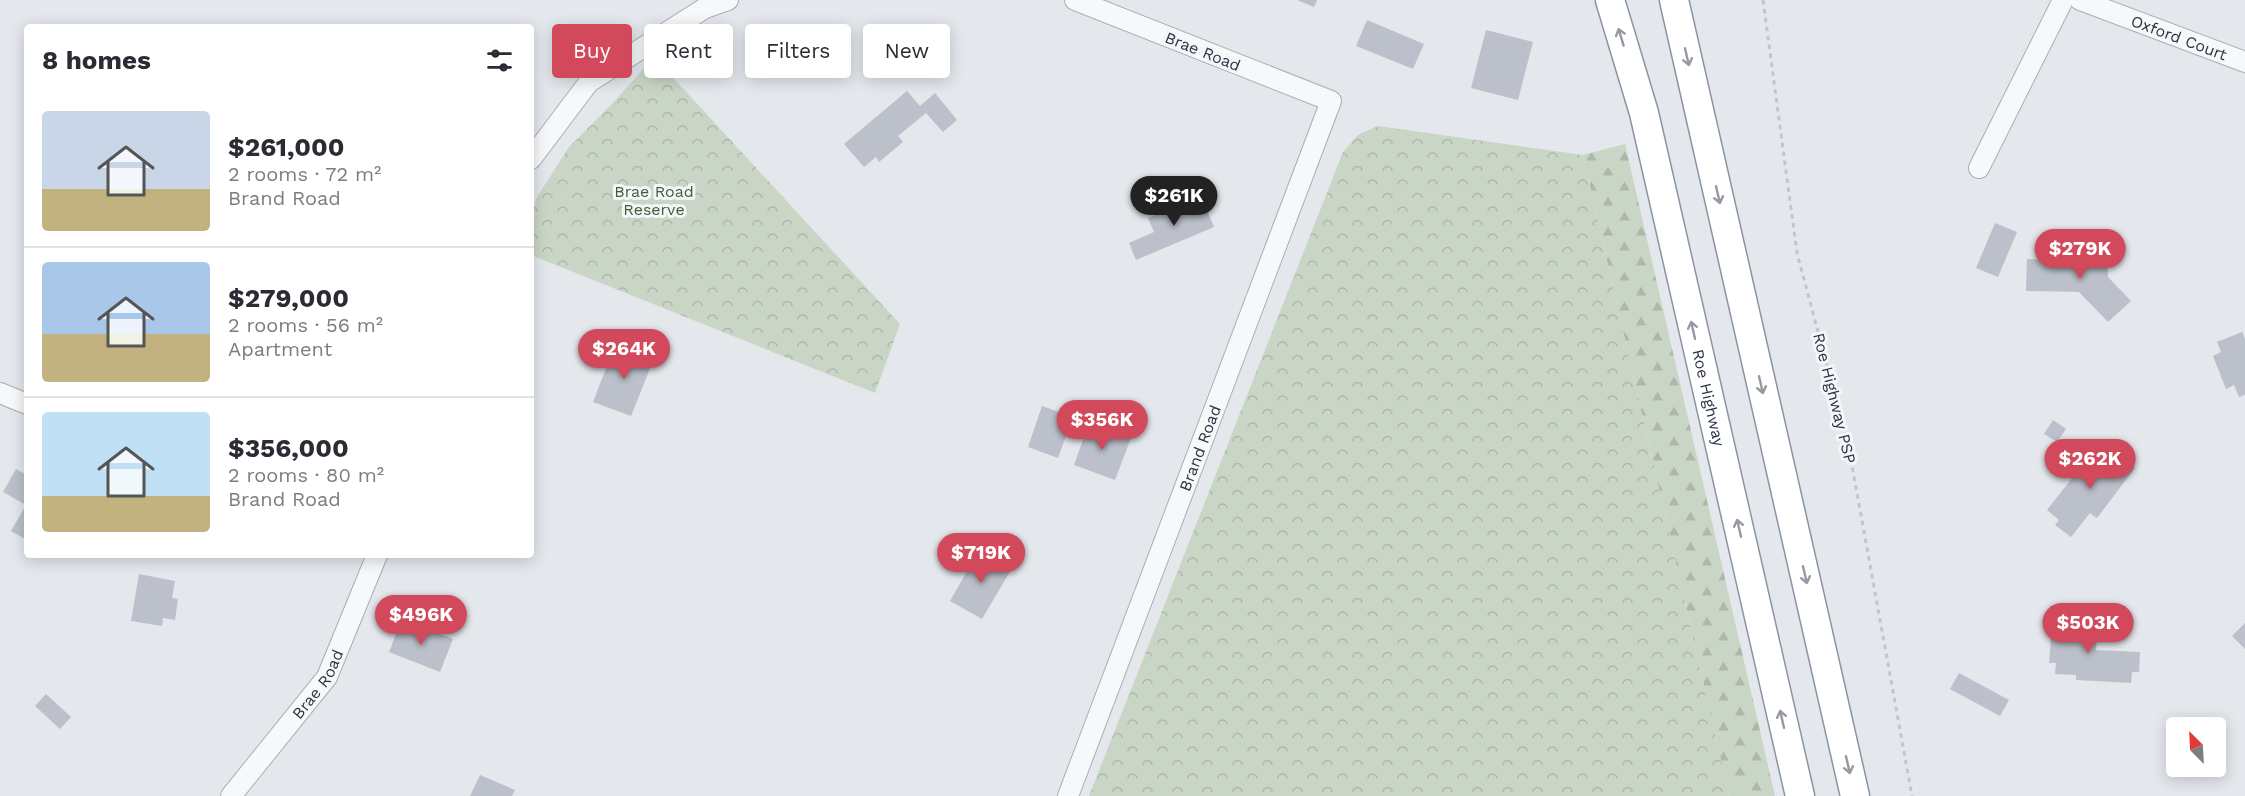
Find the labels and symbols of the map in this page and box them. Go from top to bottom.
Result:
street label: Oxford Court [2128,11,2230,65]
street label: Brae Road [1162,28,1243,75]
one-way arrow [1615,28,1626,47]
one-way arrow [1682,47,1693,66]
pin: $261K [1132,176,1216,227]
park label: Brae Road Reserve [614,182,694,219]
one-way arrow [1713,185,1725,204]
pin: $279K [2038,229,2122,280]
one-way arrow [1687,321,1699,340]
pin: $264K [582,329,666,380]
street label: Roe Highway PSP [1809,331,1860,466]
street label: Roe Highway [1688,347,1729,449]
one-way arrow [1756,375,1768,394]
pin: $356K [1060,400,1144,451]
street label: Brand Road [1175,403,1225,494]
pin: $262K [2048,439,2132,490]
one-way arrow [1733,519,1744,539]
pin: $719K [939,533,1023,584]
one-way arrow [1799,566,1811,585]
pin: $496K [379,595,463,646]
pin: $503K [2046,603,2130,654]
street label: Brae Road [288,647,347,723]
one-way arrow [1776,709,1788,728]
north arrow [2166,717,2226,777]
one-way arrow [1842,756,1854,775]

